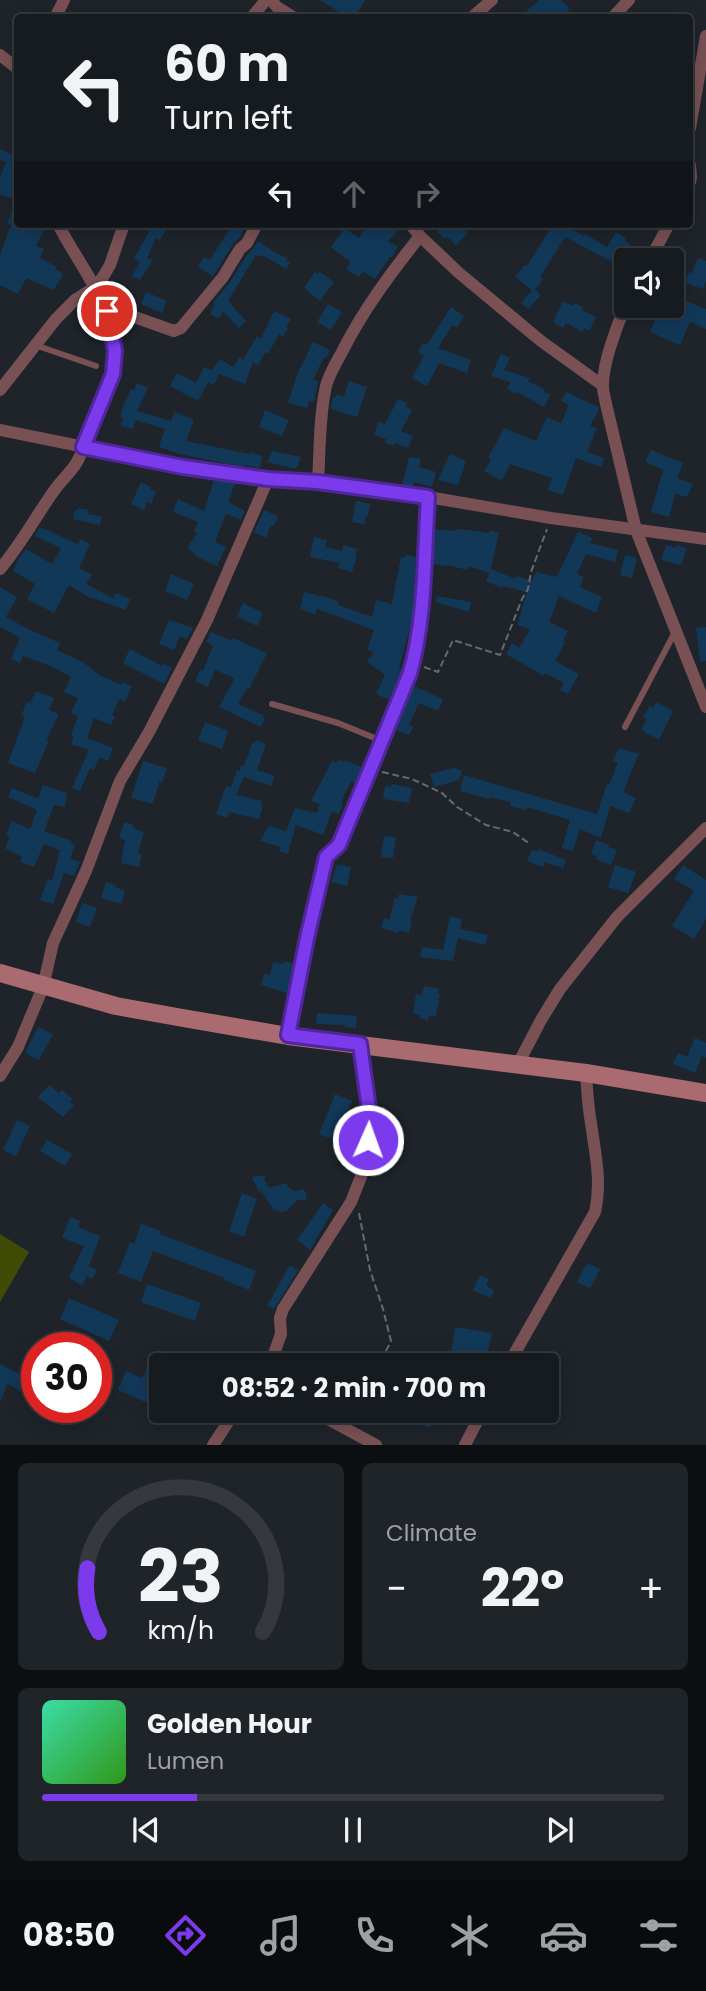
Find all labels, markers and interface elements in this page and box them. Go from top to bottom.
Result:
text: 60 m [164,30,289,98]
icon: left [49,42,140,133]
text: Turn left [164,95,293,140]
icon: left [262,175,300,213]
icon: ahead [335,175,373,213]
icon: right [408,175,446,213]
map controls [614,248,684,318]
button: sound [614,248,684,318]
pin [77,281,137,341]
icon: arrive [88,292,126,330]
position arrow [331,1103,405,1177]
speed limit sign: 30 [21,1332,112,1423]
text: 08:52 · 2 min · 700 m [222,1370,486,1406]
text: Climate [386,1517,477,1549]
text: 23 [138,1527,224,1628]
text: 22° [481,1552,564,1625]
text: − [386,1562,407,1615]
text: + [638,1562,664,1615]
text: km/h [148,1613,214,1648]
text: Golden Hour [147,1706,312,1742]
text: Lumen [147,1745,224,1777]
icon: previous [127,1811,165,1849]
icon: pause [334,1811,372,1849]
icon: next [541,1811,579,1849]
icon: directions [161,1911,210,1960]
icon: music [256,1911,305,1960]
icon: phone [350,1911,399,1960]
icon: climate [445,1911,494,1960]
icon: car [539,1911,588,1960]
icon: filters [634,1911,683,1960]
text: 08:50 [23,1912,115,1957]

